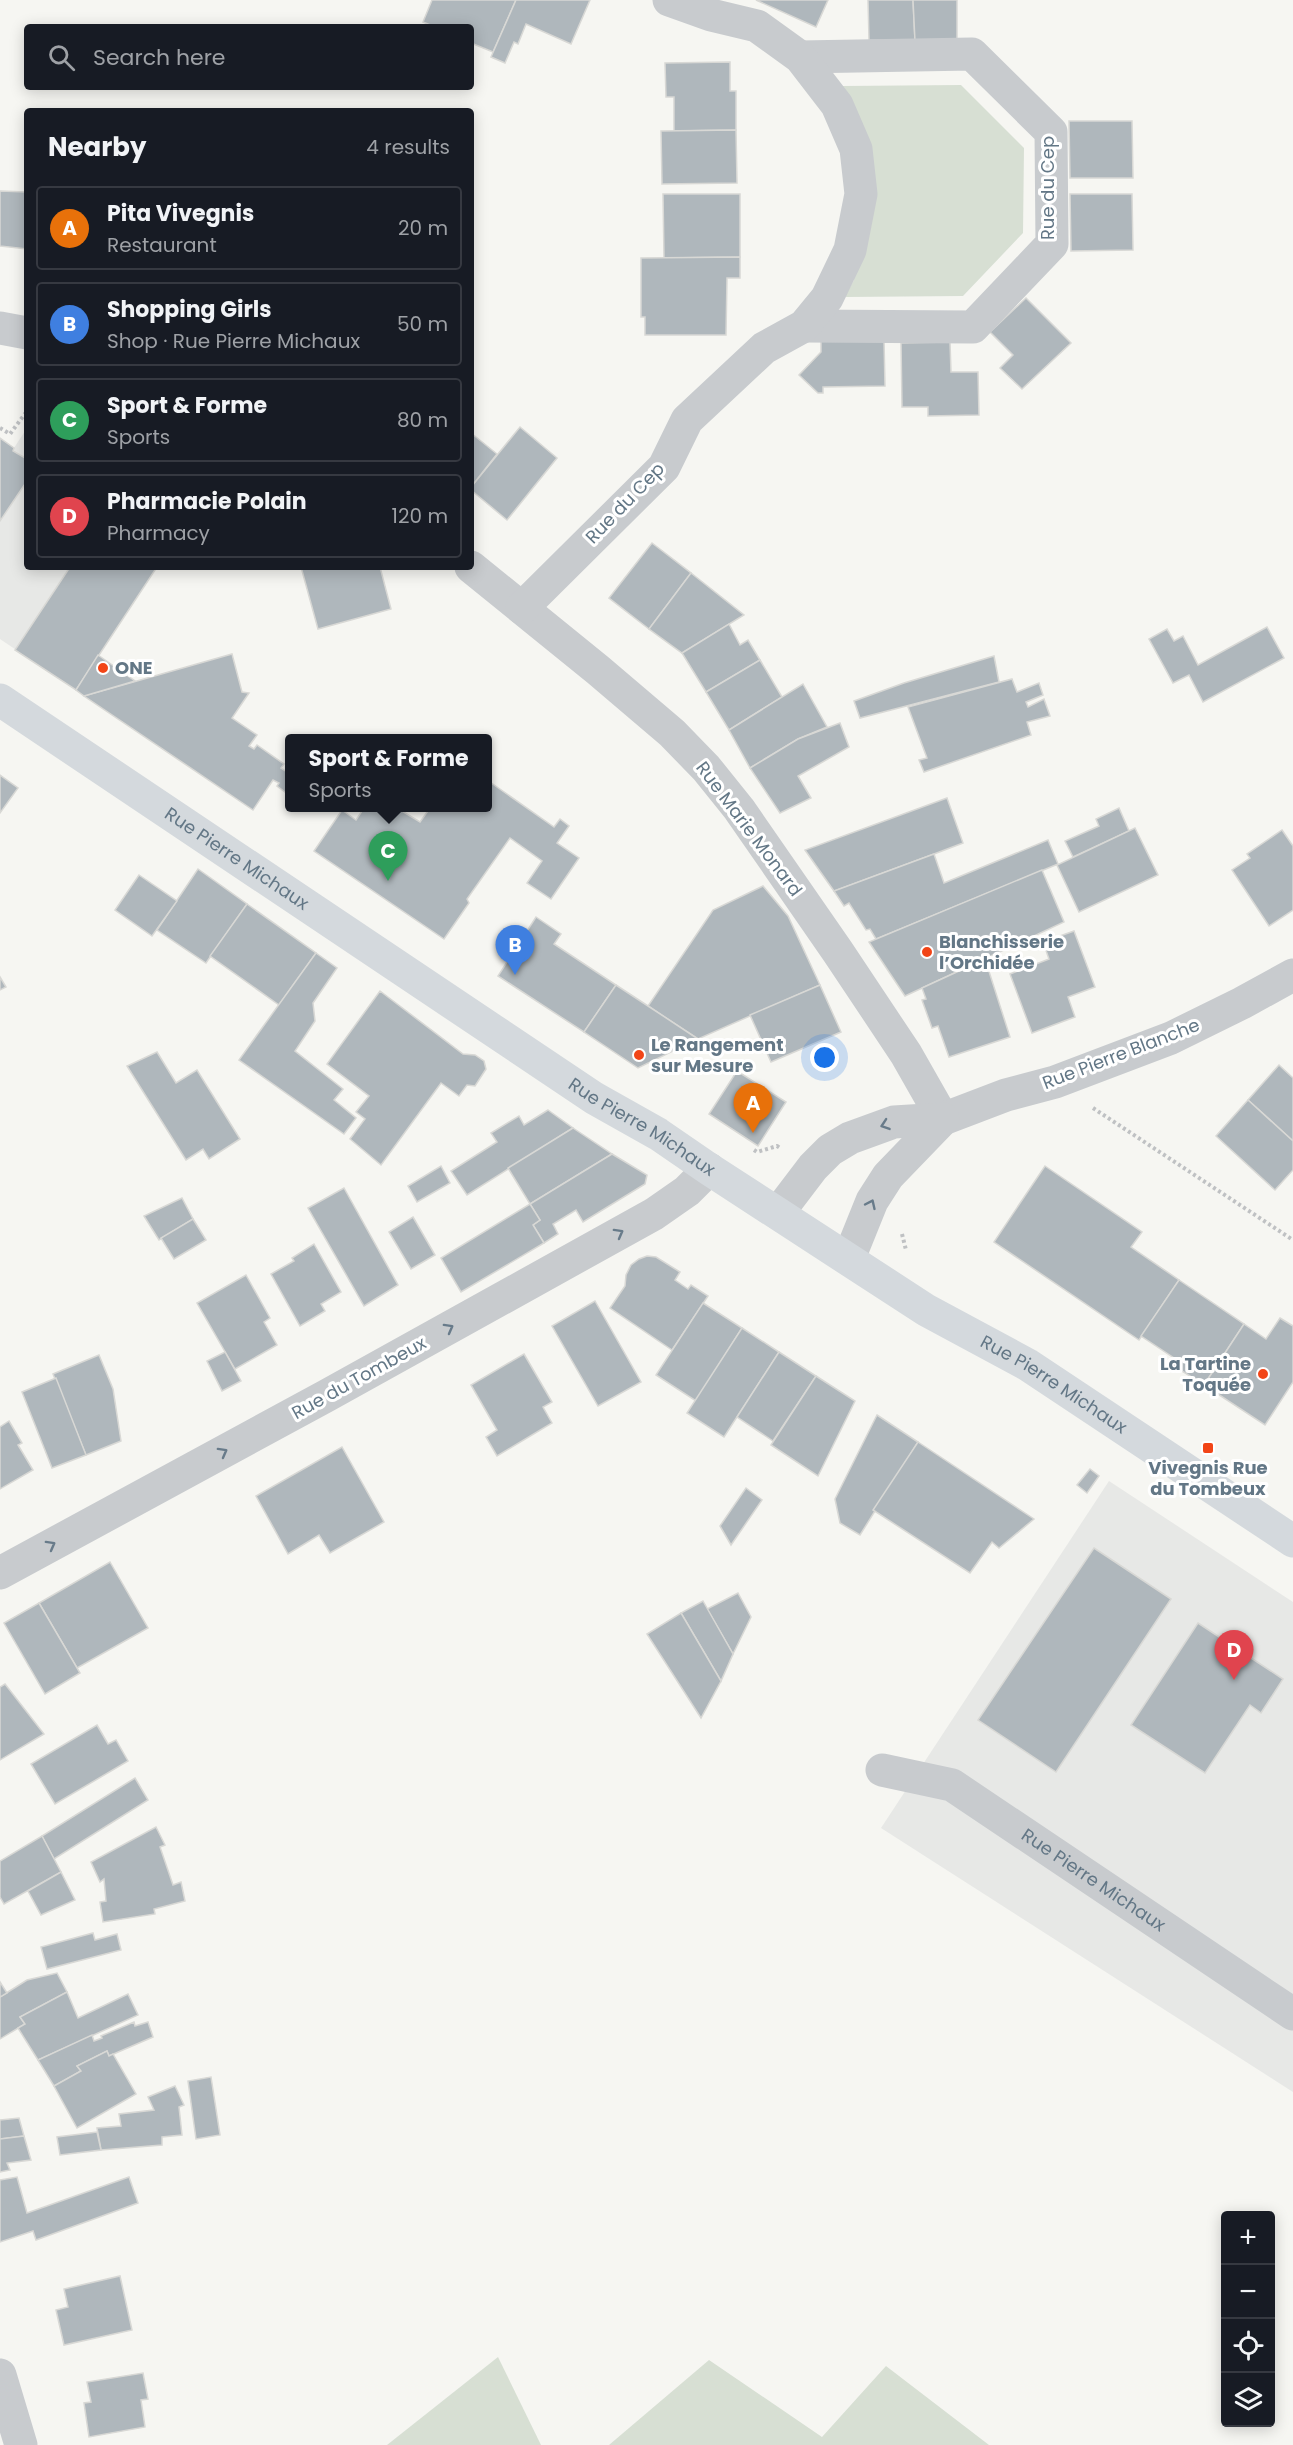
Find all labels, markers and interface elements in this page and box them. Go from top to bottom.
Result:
search box [24,24,474,90]
icon: search [45,41,78,74]
text: Search here [93,42,226,73]
text: Nearby [48,129,146,165]
text: 4 results [366,133,450,161]
street label: Rue du Cep [1035,136,1060,240]
text: Pita Vivegnis [107,198,254,229]
text: A [62,214,77,242]
text: 20 m [398,214,448,242]
text: Restaurant [107,231,217,259]
text: Shopping Girls [107,294,272,325]
text: B [63,310,76,338]
text: 50 m [397,310,448,338]
text: Shop · Rue Pierre Michaux [107,327,360,355]
text: Sport & Forme [107,390,267,421]
text: C [62,406,77,434]
text: 80 m [397,406,448,434]
text: Sports [107,423,170,451]
street label: Rue du Cep [579,457,670,549]
text: Pharmacie Polain [107,486,307,517]
text: D [62,502,77,530]
text: 120 m [392,502,448,530]
text: Pharmacy [107,519,210,547]
place label: ONE [115,655,152,680]
marker: ONE [96,661,110,675]
popup [285,734,492,812]
text: Sport & Forme [308,743,469,774]
street label: Rue Marie Monard [690,756,808,901]
text: Sports [308,776,372,804]
street label: Rue Pierre Michaux [160,801,314,916]
pin: C [368,832,408,881]
pin: B [496,926,534,975]
place label: Blanchisserie l’Orchidée [939,929,1064,975]
marker: Blanchisserie l’Orchidée [920,945,934,959]
street label: Rue Pierre Blanche [1039,1012,1203,1095]
place label: Le Rangement sur Mesure [651,1032,783,1078]
your location [810,1043,839,1072]
marker: Le Rangement sur Mesure [632,1048,646,1062]
street label: Rue Pierre Michaux [564,1071,721,1182]
pin: A [734,1084,772,1133]
one-way arrow [880,1118,891,1131]
one-way arrow [864,1200,876,1211]
one-way arrow [613,1229,623,1240]
one-way arrow [443,1324,453,1335]
street label: Rue Pierre Michaux [976,1329,1132,1440]
street label: Rue du Tombeux [287,1330,431,1425]
place label: La Tartine Toquée [1160,1351,1251,1397]
marker: La Tartine Toquée [1256,1367,1270,1381]
marker: Vivegnis Rue du Tombeux [1201,1441,1215,1455]
one-way arrow [216,1448,227,1459]
place label: Vivegnis Rue du Tombeux [1148,1455,1268,1501]
one-way arrow [45,1541,56,1552]
pin: D [1214,1630,1254,1680]
street label: Rue Pierre Michaux [1017,1822,1171,1937]
map controls [1221,2211,1275,2427]
button: + [1221,2211,1275,2265]
button: − [1221,2265,1275,2319]
button: locate [1221,2319,1275,2373]
button: layers [1221,2373,1275,2427]

